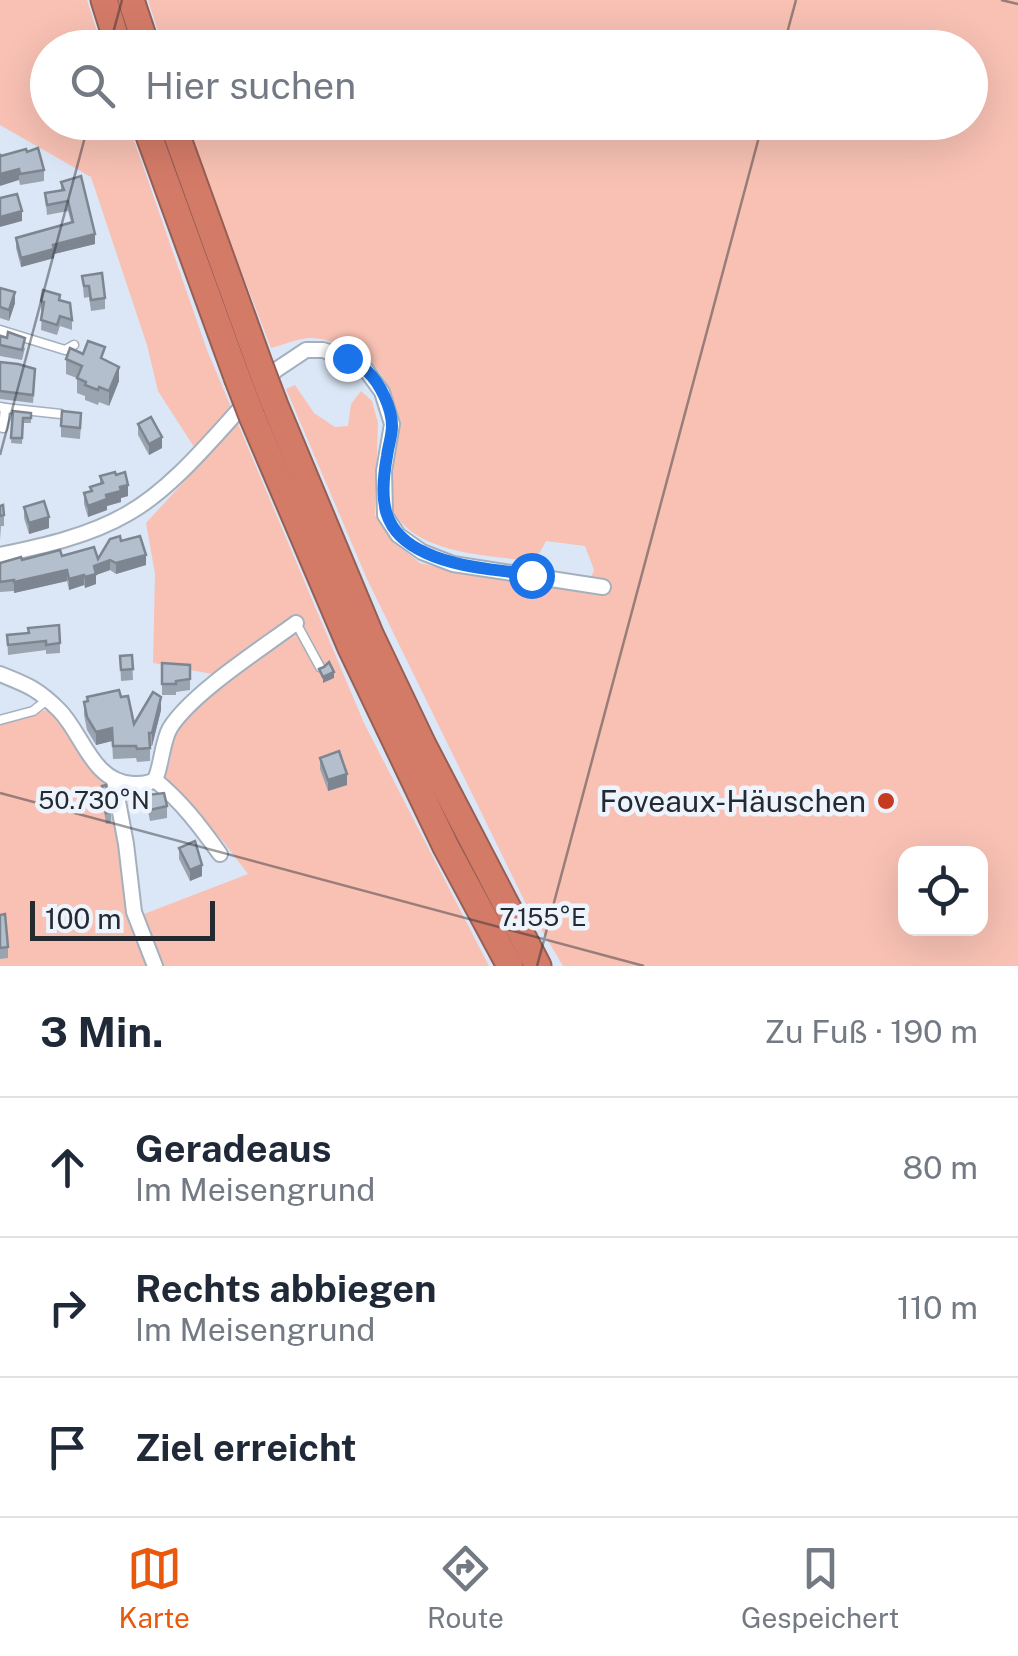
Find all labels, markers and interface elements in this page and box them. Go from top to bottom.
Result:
search box [30,30,988,140]
icon: search [65,58,120,113]
text: Hier suchen [145,63,356,108]
route end [325,336,371,382]
route start [509,553,555,599]
place label: Foveaux-Häuschen [600,783,866,819]
text: 50.730°N [38,785,150,815]
marker: Foveaux-Häuschen [875,790,897,812]
map controls [898,846,988,936]
button: locate [898,846,988,936]
scale bar [30,896,215,940]
text: 100 m [45,902,122,935]
text: 7.155°E [500,902,586,932]
text: 3 Min. [40,1007,164,1056]
text: Zu Fuß · 190 m [765,1013,978,1050]
text: Geradeaus [135,1126,332,1171]
icon: ahead [40,1140,95,1195]
text: 80 m [902,1149,978,1186]
text: Im Meisengrund [135,1171,375,1208]
text: Rechts abbiegen [135,1266,437,1311]
icon: right [40,1280,95,1335]
text: 110 m [897,1289,978,1326]
text: Im Meisengrund [135,1311,375,1348]
icon: arrive [40,1420,95,1475]
text: Ziel erreicht [135,1425,357,1470]
tab: Karte [119,1541,190,1634]
tab: Route [427,1541,504,1634]
tab: Gespeichert [741,1541,899,1634]

